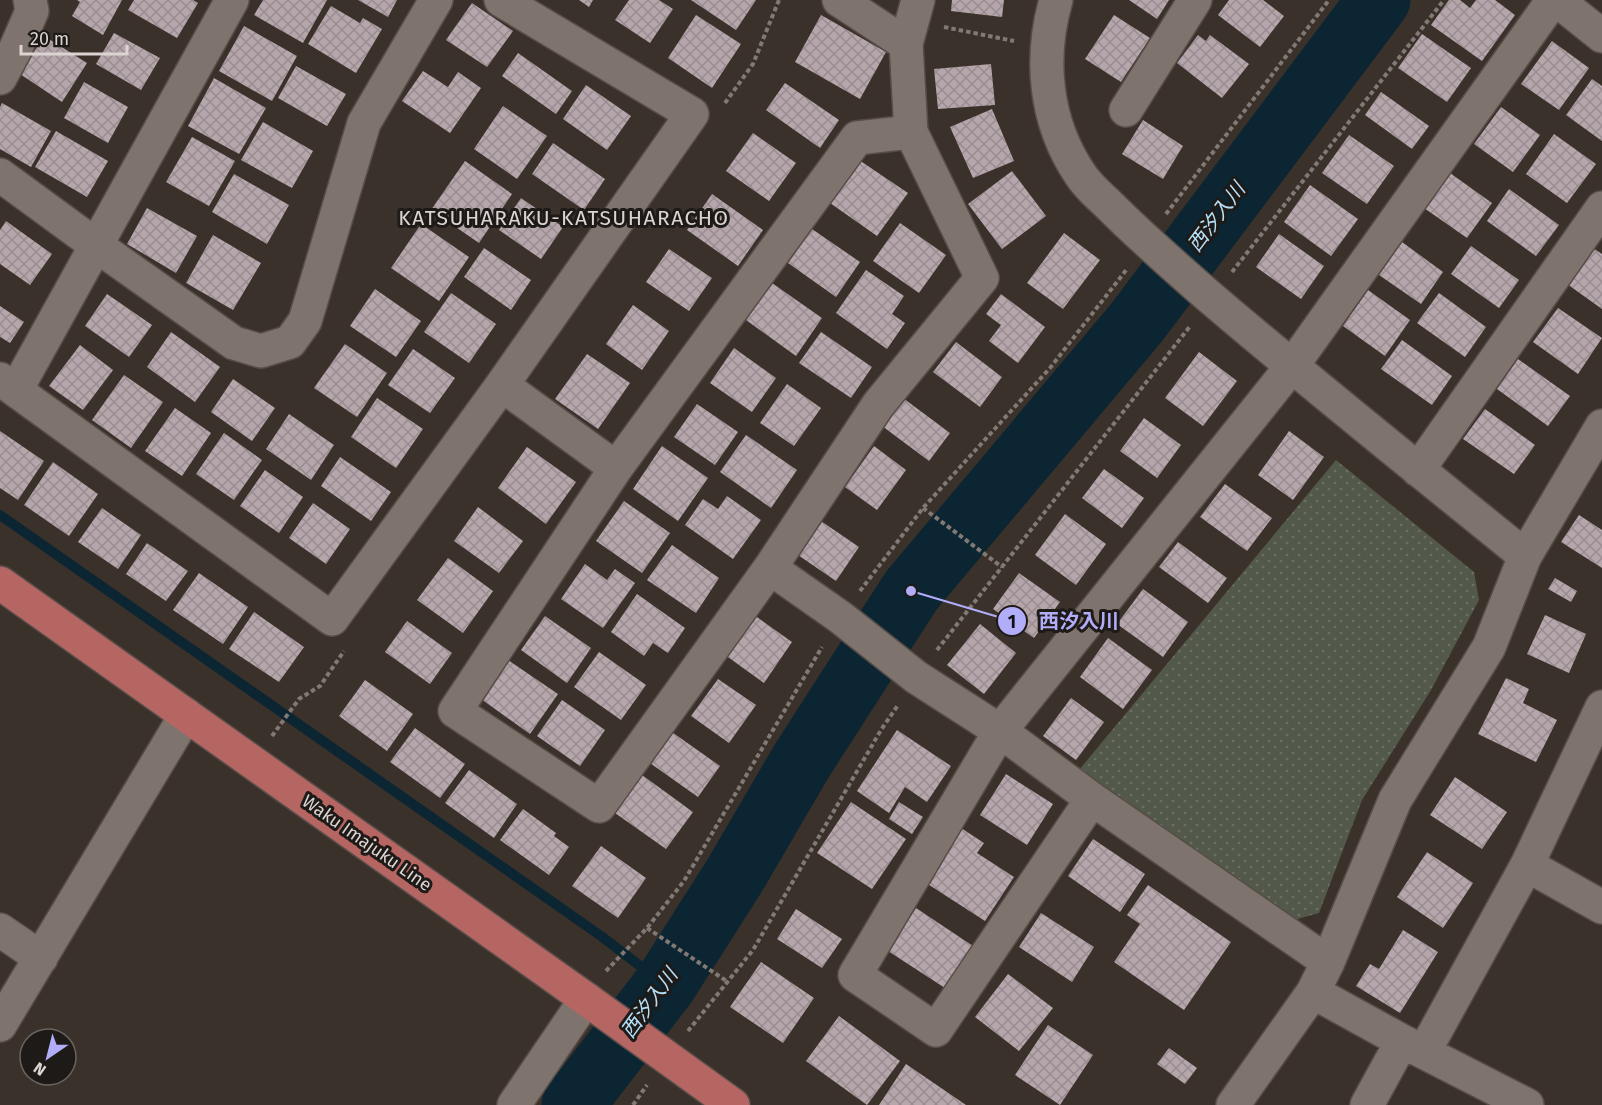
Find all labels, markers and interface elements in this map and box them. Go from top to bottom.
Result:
scale bar [21,18,128,56]
text: 20 m [30,28,69,50]
water label: 西汐入川 [1182,176,1251,256]
district label: KATSUHARAKU-KATSUHARACHO [398,205,730,231]
callout: 西汐入川 [997,602,1131,640]
text: 西汐入川 [1039,609,1119,633]
text: 1 [1008,611,1016,633]
street label: Waku Imajuku Line [298,790,436,896]
water label: 西汐入川 [616,962,683,1042]
north arrow [18,1027,78,1087]
text: N [30,1058,49,1080]

